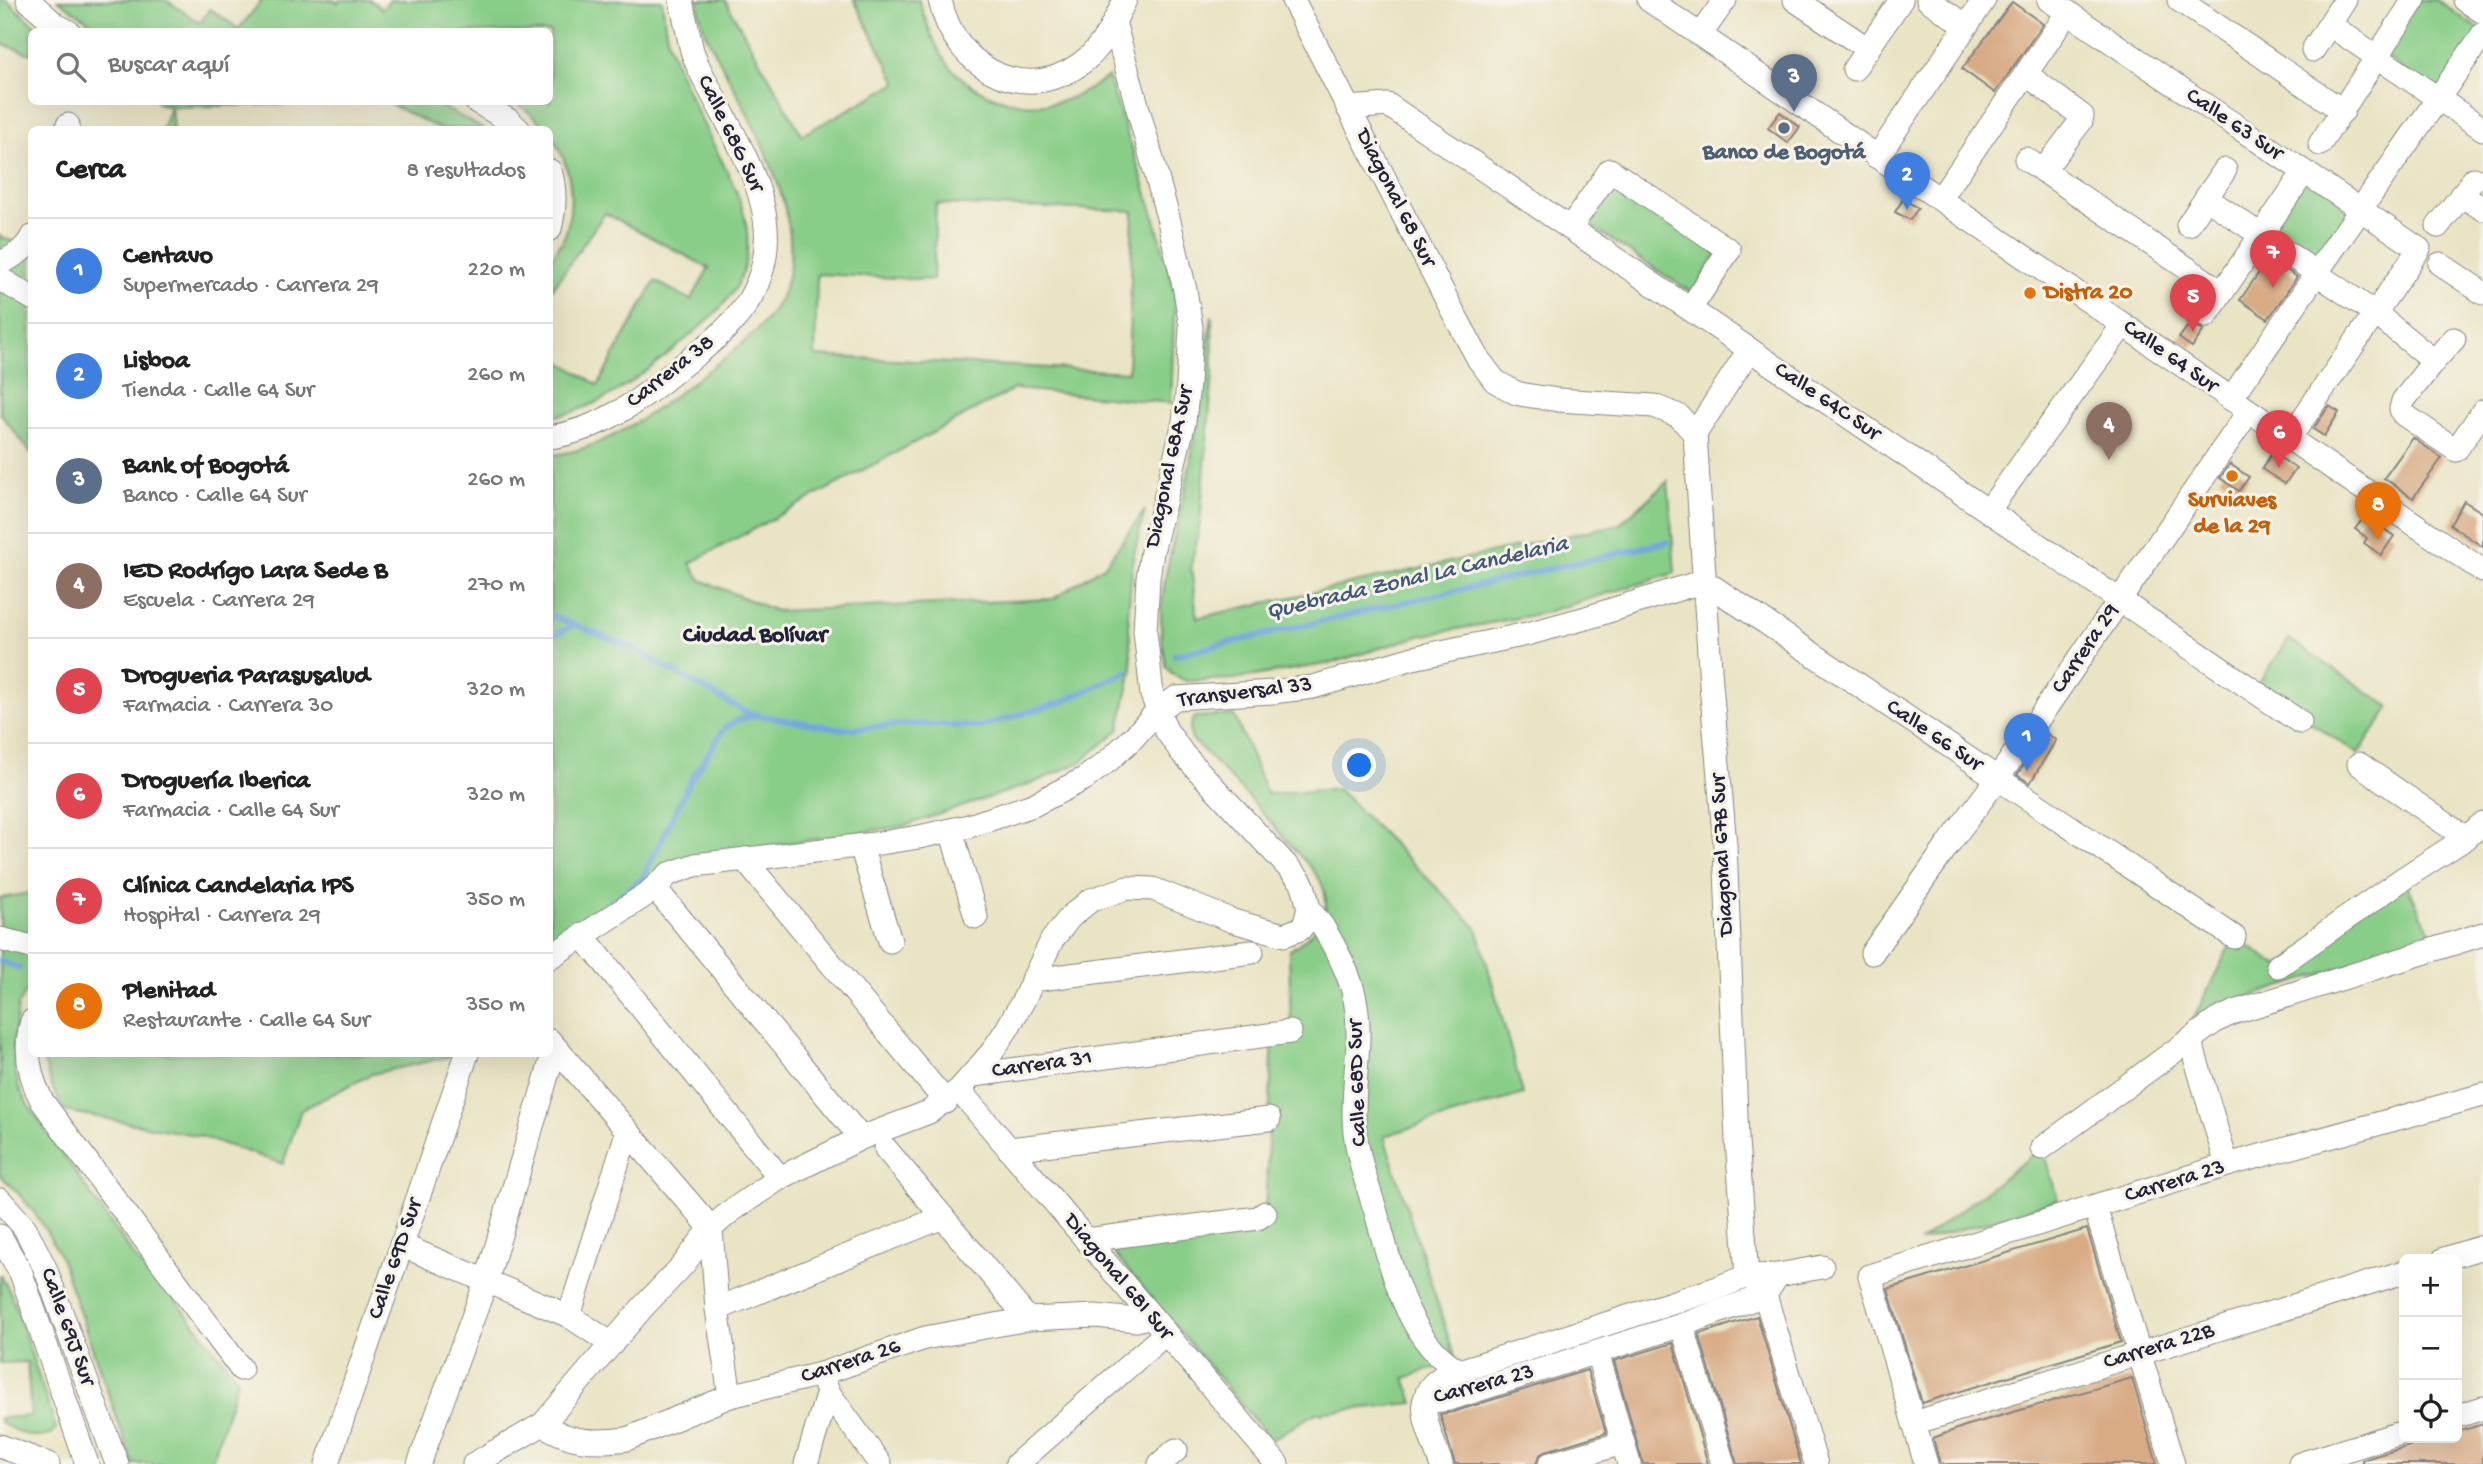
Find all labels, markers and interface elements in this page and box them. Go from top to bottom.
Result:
search box [28,28,553,105]
icon: search [52,48,90,86]
text: Buscar aquí [108,51,230,82]
pin: 3 [1771,54,1817,112]
street label: Calle 68G Sur [690,71,771,198]
street label: Calle 63 Sur [2180,83,2289,168]
marker: Banco de Bogotá [1776,120,1792,136]
street label: Diagonal 68 Sur [1348,123,1442,273]
place label: Banco de Bogotá [1702,140,1866,167]
pin: 2 [1884,152,1930,210]
text: Cerca [56,154,125,189]
text: 8 resultados [407,158,525,185]
pin: 7 [2250,230,2296,288]
text: Centavo [123,242,213,273]
text: 1 [74,257,84,284]
text: 220 m [468,257,525,284]
text: Supermercado · Carrera 29 [123,273,379,300]
pin: 5 [2170,274,2216,332]
place label: Distra 20 [2042,280,2133,307]
marker: Distra 20 [2022,285,2038,301]
street label: Calle 64 Sur [2117,314,2224,401]
street label: Carrera 38 [622,329,720,415]
text: Lisboa [123,347,189,378]
street label: Calle 64C Sur [1769,356,1887,449]
text: 2 [73,362,85,389]
text: 260 m [467,362,525,389]
text: Tienda · Calle 64 Sur [123,378,314,405]
street label: Diagonal 68A Sur [1139,382,1201,552]
pin: 4 [2086,402,2132,460]
pin: 6 [2256,410,2302,468]
text: Bank of Bogotá [123,452,289,483]
text: 3 [73,467,85,494]
text: 260 m [467,467,525,494]
marker: Surviaves de la 29 [2224,468,2240,484]
pin: 8 [2355,482,2401,540]
text: Banco · Calle 64 Sur [123,483,307,510]
place label: Surviaves de la 29 [2188,488,2278,541]
water label: Quebrada Zonal La Candelaria [1263,530,1572,628]
text: IED Rodrígo Lara Sede B [123,557,388,588]
text: 4 [74,572,84,599]
text: 270 m [467,572,525,599]
text: Escuela · Carrera 29 [123,588,315,615]
street label: Carrera 29 [2046,599,2126,699]
district label: Ciudad Bolívar [683,622,830,651]
text: Drogueria Parasusalud [123,662,370,693]
street label: Transversal 33 [1174,671,1314,715]
text: 5 [73,677,85,704]
text: 320 m [467,677,525,704]
text: Farmacia · Carrera 30 [123,693,333,720]
street label: Calle 66 Sur [1880,694,1989,779]
pin: 1 [2004,713,2050,771]
your location [1342,748,1376,782]
text: Droguería Iberica [123,767,310,798]
street label: Diagonal 67B Sur [1705,771,1741,939]
text: 6 [73,782,85,809]
text: 320 m [467,782,525,809]
text: Farmacia · Calle 64 Sur [123,798,339,825]
text: Clínica Candelaria IPS [123,872,354,903]
text: 7 [73,887,85,914]
text: 350 m [466,887,525,914]
text: Hospital · Carrera 29 [123,903,321,930]
text: Plenitad [123,977,215,1008]
text: 8 [73,992,85,1019]
text: 350 m [466,992,525,1019]
text: Restaurante · Calle 64 Sur [123,1008,370,1035]
street label: Calle 68D Sur [1342,1017,1374,1147]
street label: Carrera 31 [990,1045,1094,1085]
street label: Carrera 23 [2122,1154,2228,1210]
street label: Calle 69D Sur [363,1193,430,1323]
street label: Diagonal 68I Sur [1056,1207,1180,1347]
map controls [2399,1254,2462,1443]
button: + [2399,1254,2462,1317]
street label: Calle 69J Sur [33,1265,101,1391]
street label: Carrera 22B [2101,1317,2219,1377]
button: − [2399,1317,2462,1380]
street label: Carrera 26 [798,1333,904,1391]
street label: Carrera 23 [1431,1359,1537,1411]
button: locate [2399,1380,2462,1443]

